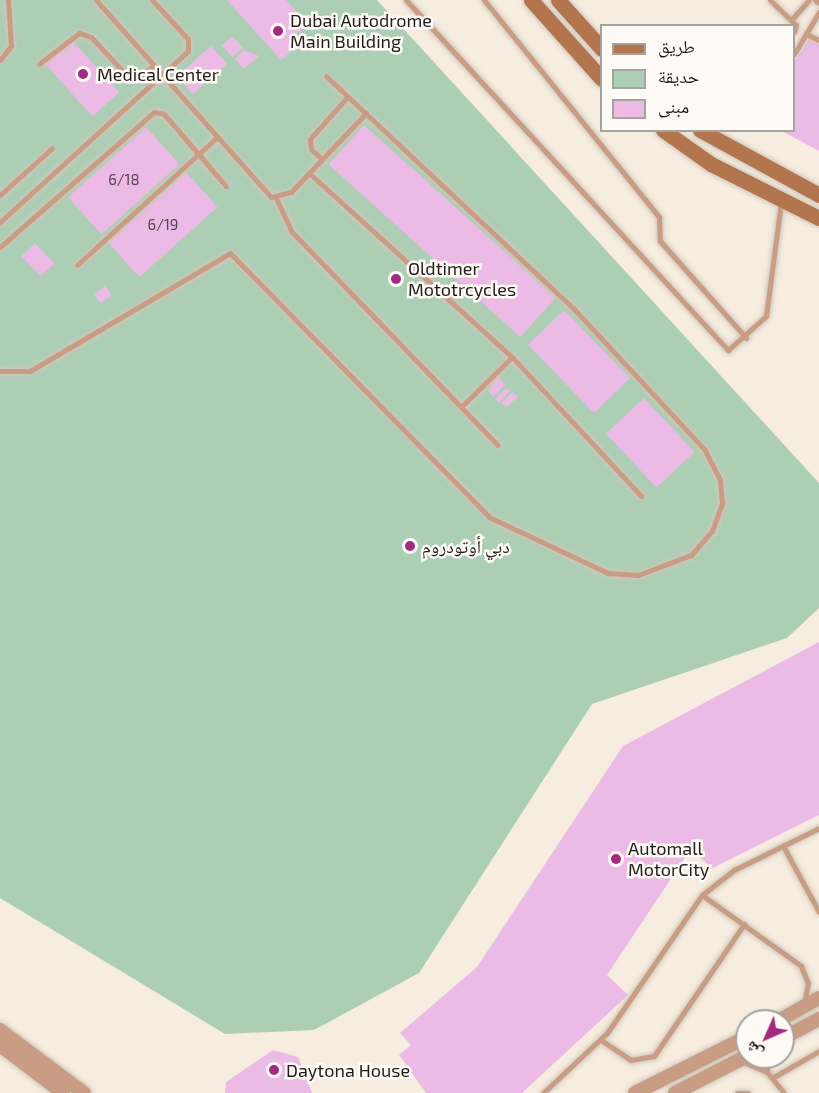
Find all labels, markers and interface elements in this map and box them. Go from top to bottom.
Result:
place label: Dubai Autodrome Main Building [290,10,432,52]
marker: Dubai Autodrome Main Building [271,24,285,38]
legend [600,24,795,132]
text: طريق [658,35,695,57]
place label: Medical Center [97,63,219,85]
marker: Medical Center [74,65,92,83]
text: حديقة [658,65,699,87]
text: مبنى [658,95,689,117]
house number: 6/18 [108,171,140,189]
house number: 6/19 [148,216,178,234]
place label: Oldtimer Mototrcycles [408,258,516,300]
marker: Oldtimer Mototrcycles [389,272,403,286]
place label: دبي أوتودروم [422,535,510,557]
marker: دبي أوتودروم [403,539,417,553]
place label: Automall MotorCity [628,838,709,880]
marker: Automall MotorCity [609,852,623,866]
north arrow [735,1009,795,1069]
text: ش [741,1038,766,1063]
place label: Daytona House [286,1059,410,1081]
marker: Daytona House [267,1063,281,1077]

